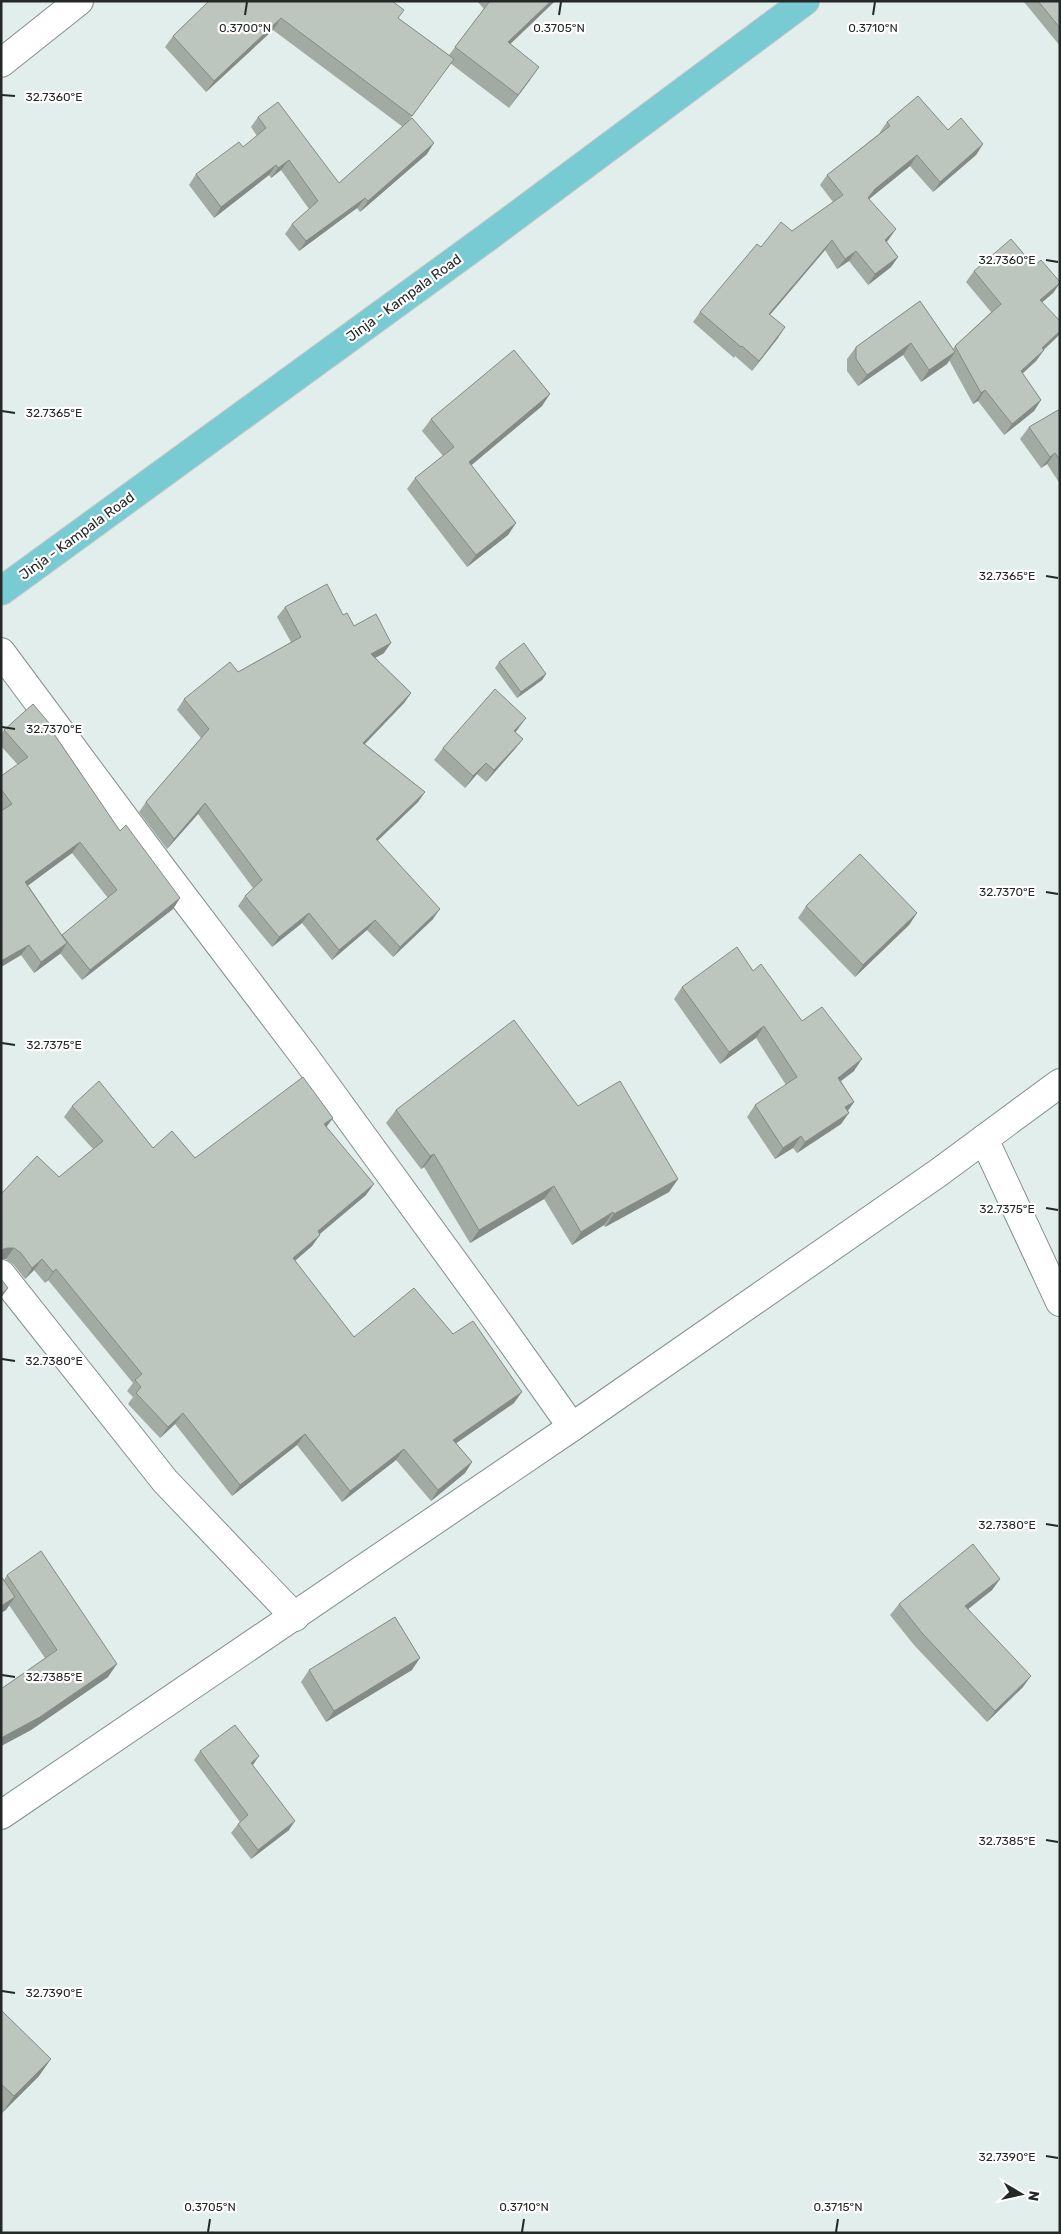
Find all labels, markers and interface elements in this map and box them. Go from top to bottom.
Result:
text: 0.3700°N [219,21,271,35]
text: 0.3705°N [533,21,585,35]
text: 0.3710°N [848,21,898,35]
text: 32.7360°E [25,90,83,104]
street label: Jinja - Kampala Road [343,251,465,345]
text: 32.7360°E [978,253,1036,267]
text: 32.7365°E [26,406,82,420]
street label: Jinja - Kampala Road [16,489,138,583]
text: 32.7365°E [979,569,1035,583]
text: 32.7370°E [26,722,82,736]
text: 32.7370°E [979,885,1035,899]
text: 32.7375°E [26,1038,82,1052]
text: 32.7375°E [979,1202,1035,1216]
text: 32.7380°E [25,1354,83,1368]
text: 32.7380°E [978,1518,1036,1532]
text: 32.7385°E [26,1670,82,1684]
text: 32.7385°E [979,1834,1035,1848]
text: 32.7390°E [26,1986,82,2000]
text: 32.7390°E [979,2150,1035,2164]
north arrow [996,2169,1046,2219]
text: N [1024,2190,1043,2202]
text: 0.3705°N [184,2200,236,2214]
text: 0.3710°N [499,2200,549,2214]
text: 0.3715°N [813,2200,863,2214]

